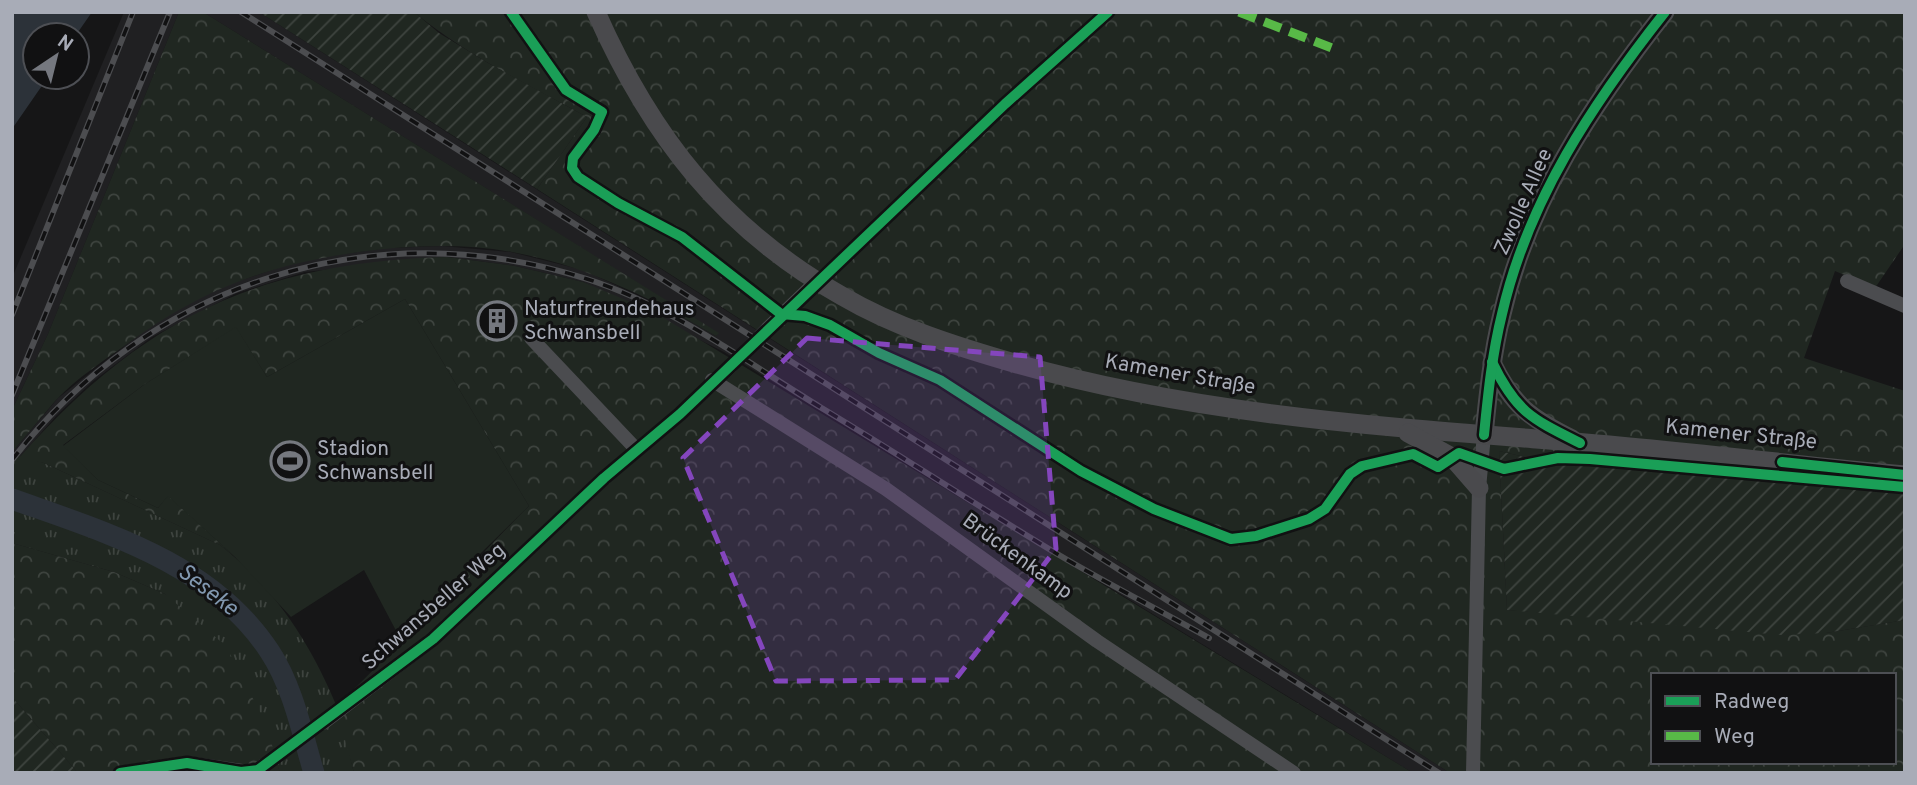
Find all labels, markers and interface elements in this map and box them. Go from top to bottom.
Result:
north arrow [21,21,91,91]
text: N [52,30,77,57]
street label: Zwolle Allee [1489,145,1559,259]
place label: Naturfreundehaus Schwansbell [524,296,694,347]
building icon: Naturfreundehaus Schwansbell [476,300,518,342]
street label: Kamener Straße [1103,348,1257,402]
street label: Kamener Straße [1664,414,1818,456]
place label: Stadion Schwansbell [317,436,434,487]
sports icon: Stadion Schwansbell [269,440,311,482]
street label: Brückenkamp [956,508,1078,606]
street label: Schwansbeller Weg [357,537,511,677]
water label: Seseke [171,558,244,624]
legend [1651,673,1896,764]
text: Radweg [1714,689,1789,716]
text: Weg [1714,724,1755,751]

